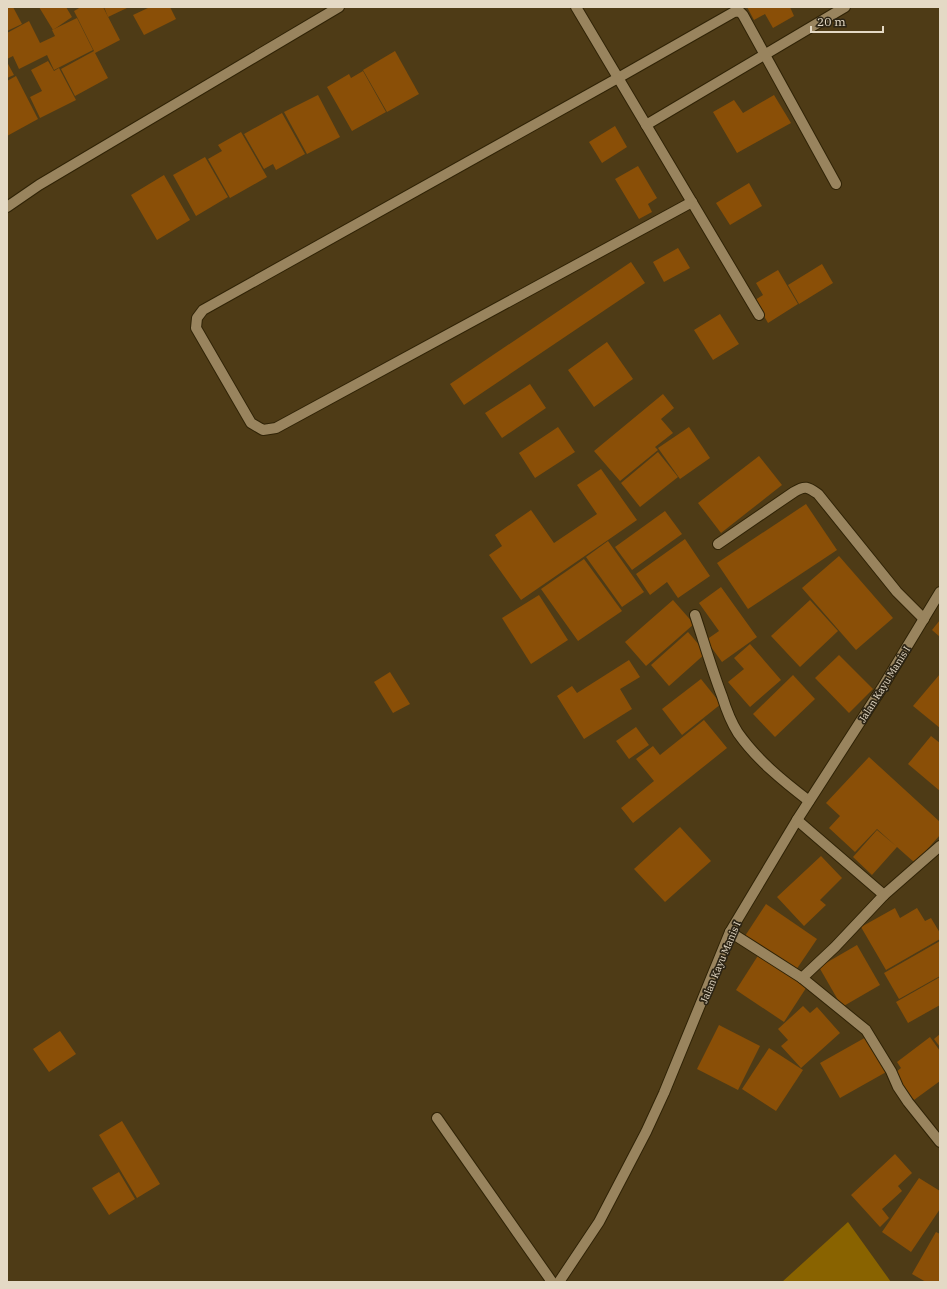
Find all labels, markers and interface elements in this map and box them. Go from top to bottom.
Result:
scale bar [811,8,883,34]
text: 20 m [817,14,846,29]
street label: Jalan Kayu Manis I [856,644,913,725]
street label: Jalan Kayu Manis I [697,919,744,1005]

